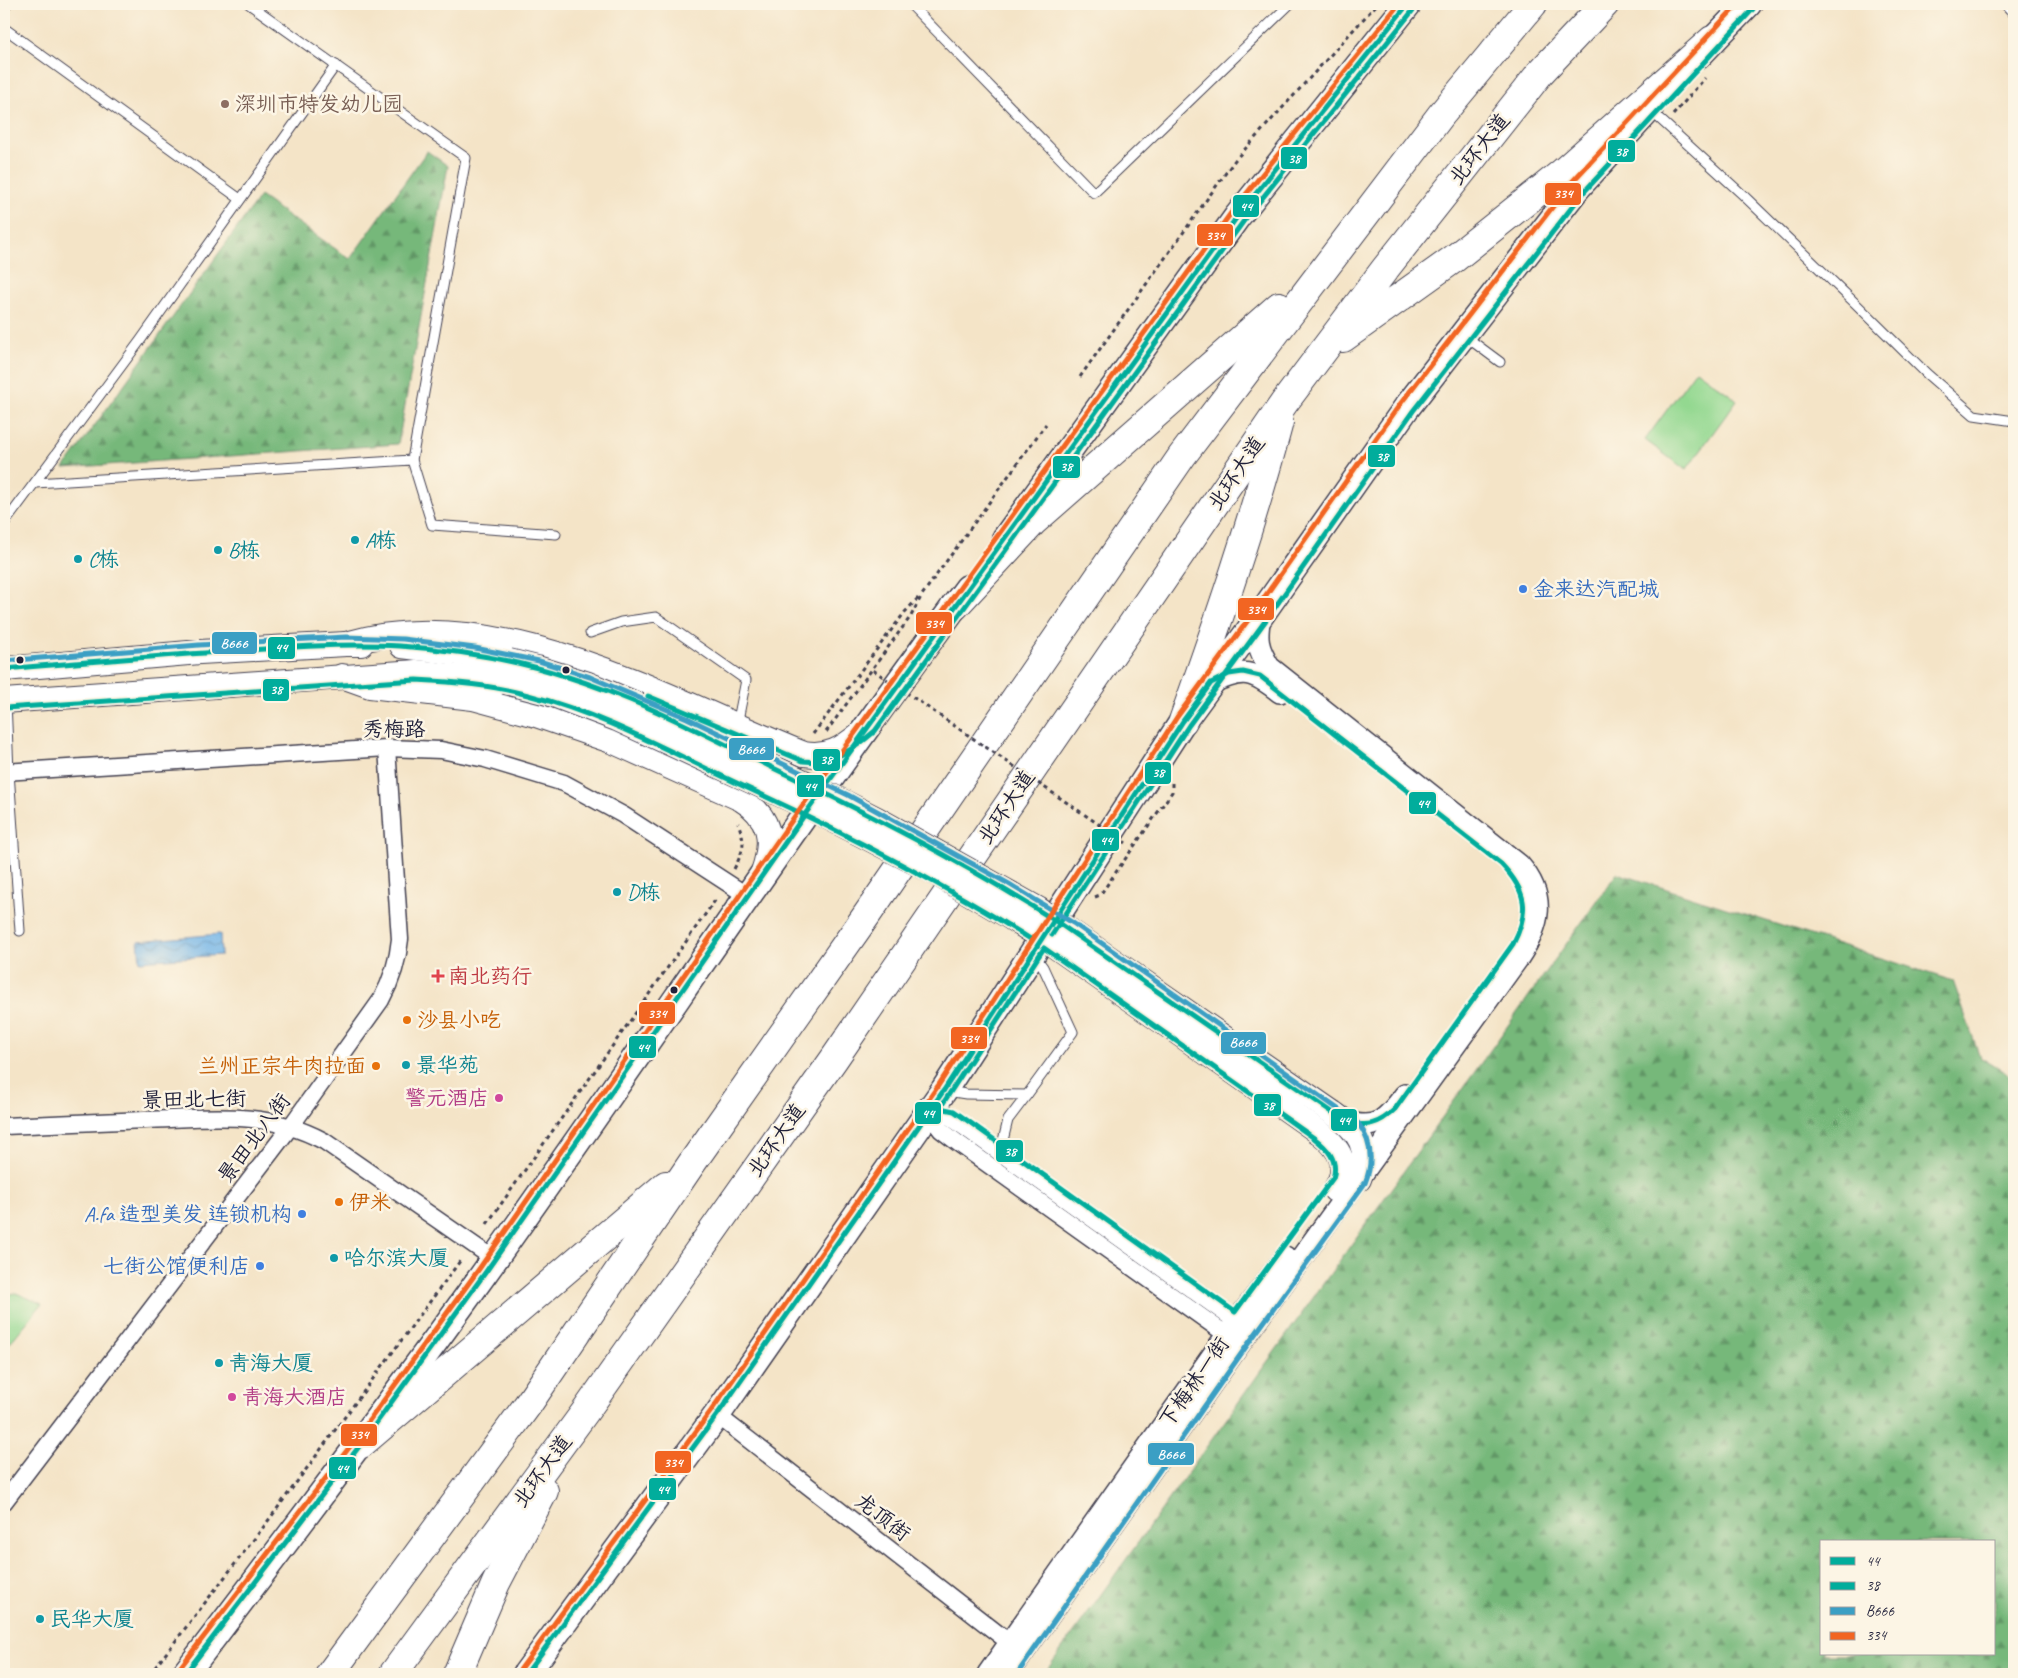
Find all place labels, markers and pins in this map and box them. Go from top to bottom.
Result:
place label: 深圳市特发幼儿园 [235,91,403,117]
marker: 深圳市特发幼儿园 [219,98,231,110]
place label: A栋 [365,527,397,553]
marker: A栋 [349,534,361,546]
place label: B栋 [228,537,260,563]
marker: B栋 [212,544,224,556]
place label: C栋 [88,546,119,572]
marker: C栋 [72,553,84,565]
place label: 金来达汽配城 [1533,576,1659,602]
marker: 金来达汽配城 [1517,583,1529,595]
unlabelled marker [15,655,25,665]
unlabelled marker [561,665,571,675]
place label: D栋 [627,879,660,905]
marker: D栋 [611,886,623,898]
place label: 南北药行 [448,963,532,989]
marker: 南北药行 [432,970,444,982]
unlabelled marker [669,985,679,995]
place label: 沙县小吃 [417,1007,501,1033]
marker: 沙县小吃 [401,1014,413,1026]
place label: 景华苑 [416,1052,479,1078]
place label: 兰州正宗牛肉拉面 [198,1053,366,1079]
marker: 景华苑 [400,1059,412,1071]
marker: 兰州正宗牛肉拉面 [370,1060,382,1072]
place label: 警元酒店 [405,1085,489,1111]
marker: 警元酒店 [493,1092,505,1104]
place label: 伊米 [349,1189,391,1215]
marker: 伊米 [333,1196,345,1208]
place label: A.fa 造型美发 连锁机构 [84,1201,292,1227]
marker: A.fa 造型美发 连锁机构 [296,1208,308,1220]
place label: 哈尔滨大厦 [344,1245,449,1271]
marker: 哈尔滨大厦 [328,1252,340,1264]
place label: 七街公馆便利店 [103,1253,250,1279]
marker: 七街公馆便利店 [254,1260,266,1272]
place label: 青海大厦 [229,1350,313,1376]
marker: 青海大厦 [213,1357,225,1369]
place label: 青海大酒店 [242,1384,347,1410]
marker: 青海大酒店 [226,1391,238,1403]
place label: 民华大厦 [50,1606,134,1632]
marker: 民华大厦 [34,1613,46,1625]

